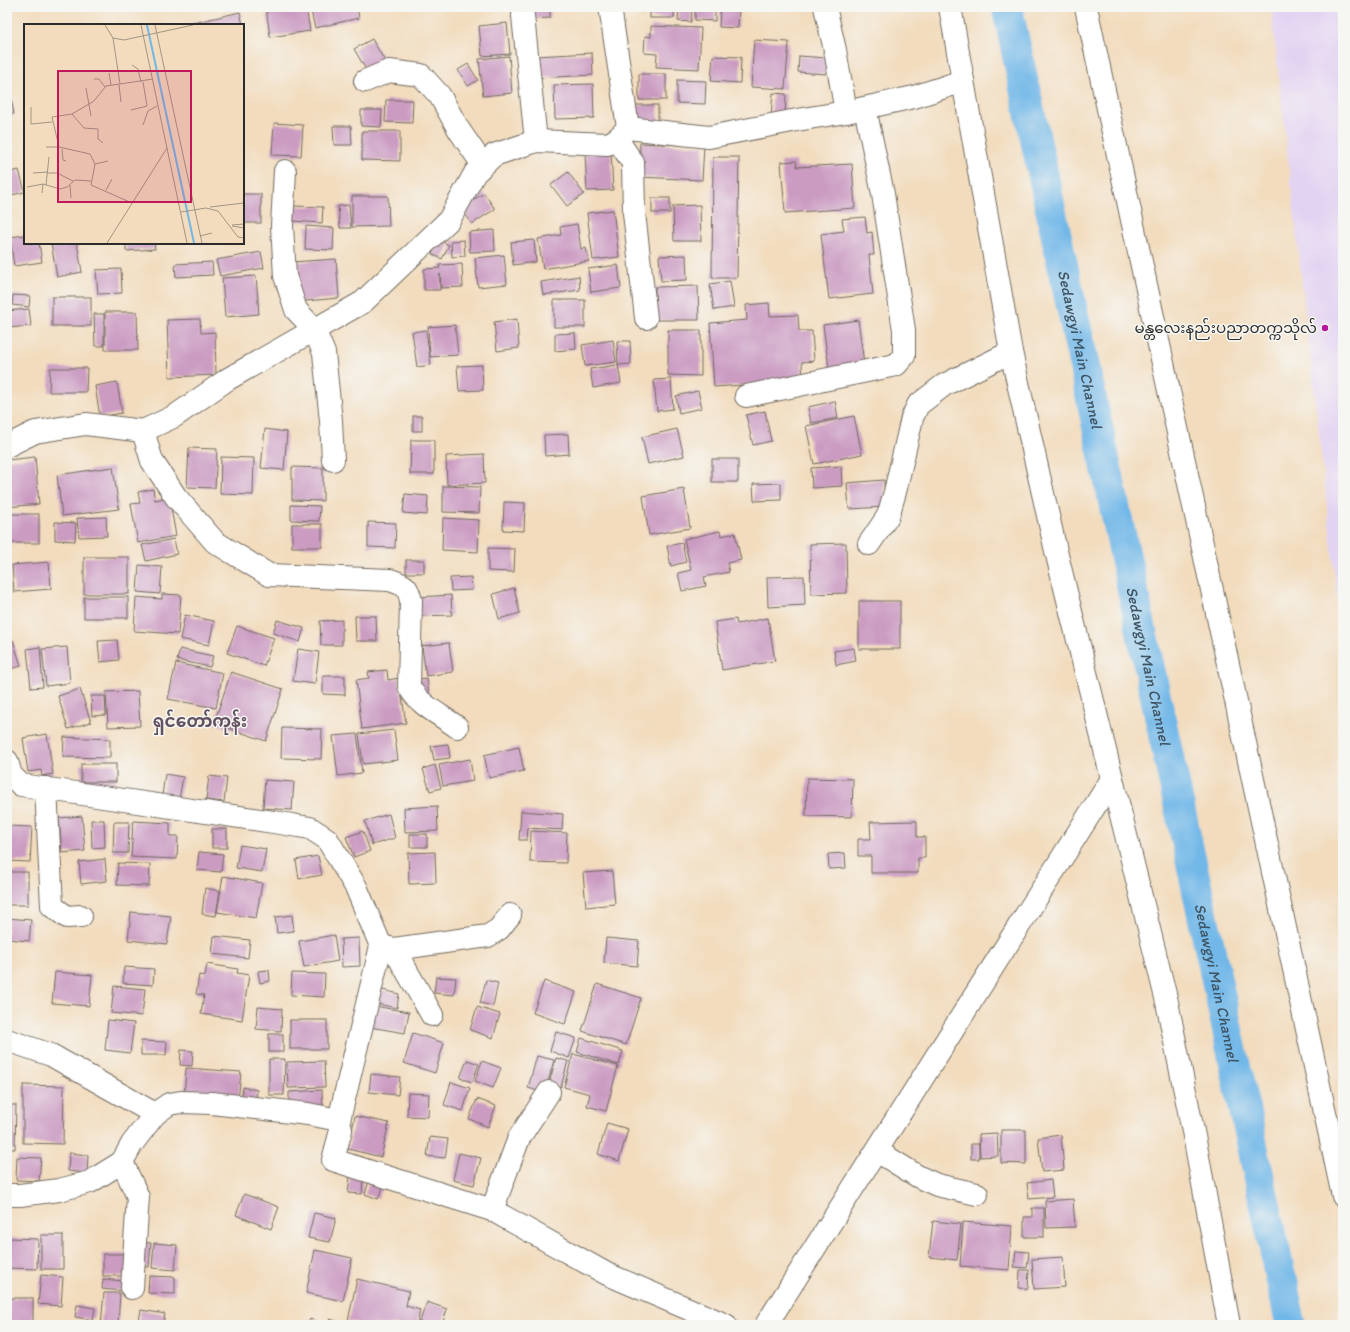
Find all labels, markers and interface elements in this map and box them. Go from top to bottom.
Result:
inset map [24,24,244,244]
water label: Sedawgyi Main Channel [1054,268,1107,432]
place label: မန္တလေးနည်းပညာတက္ကသိုလ် [1135,318,1317,340]
marker: မန္တလေးနည်းပညာတက္ကသိုလ် [1320,323,1330,333]
water label: Sedawgyi Main Channel [1122,585,1175,748]
district label: ရှင်တော်ကုန်း [153,709,247,735]
water label: Sedawgyi Main Channel [1190,902,1243,1065]

